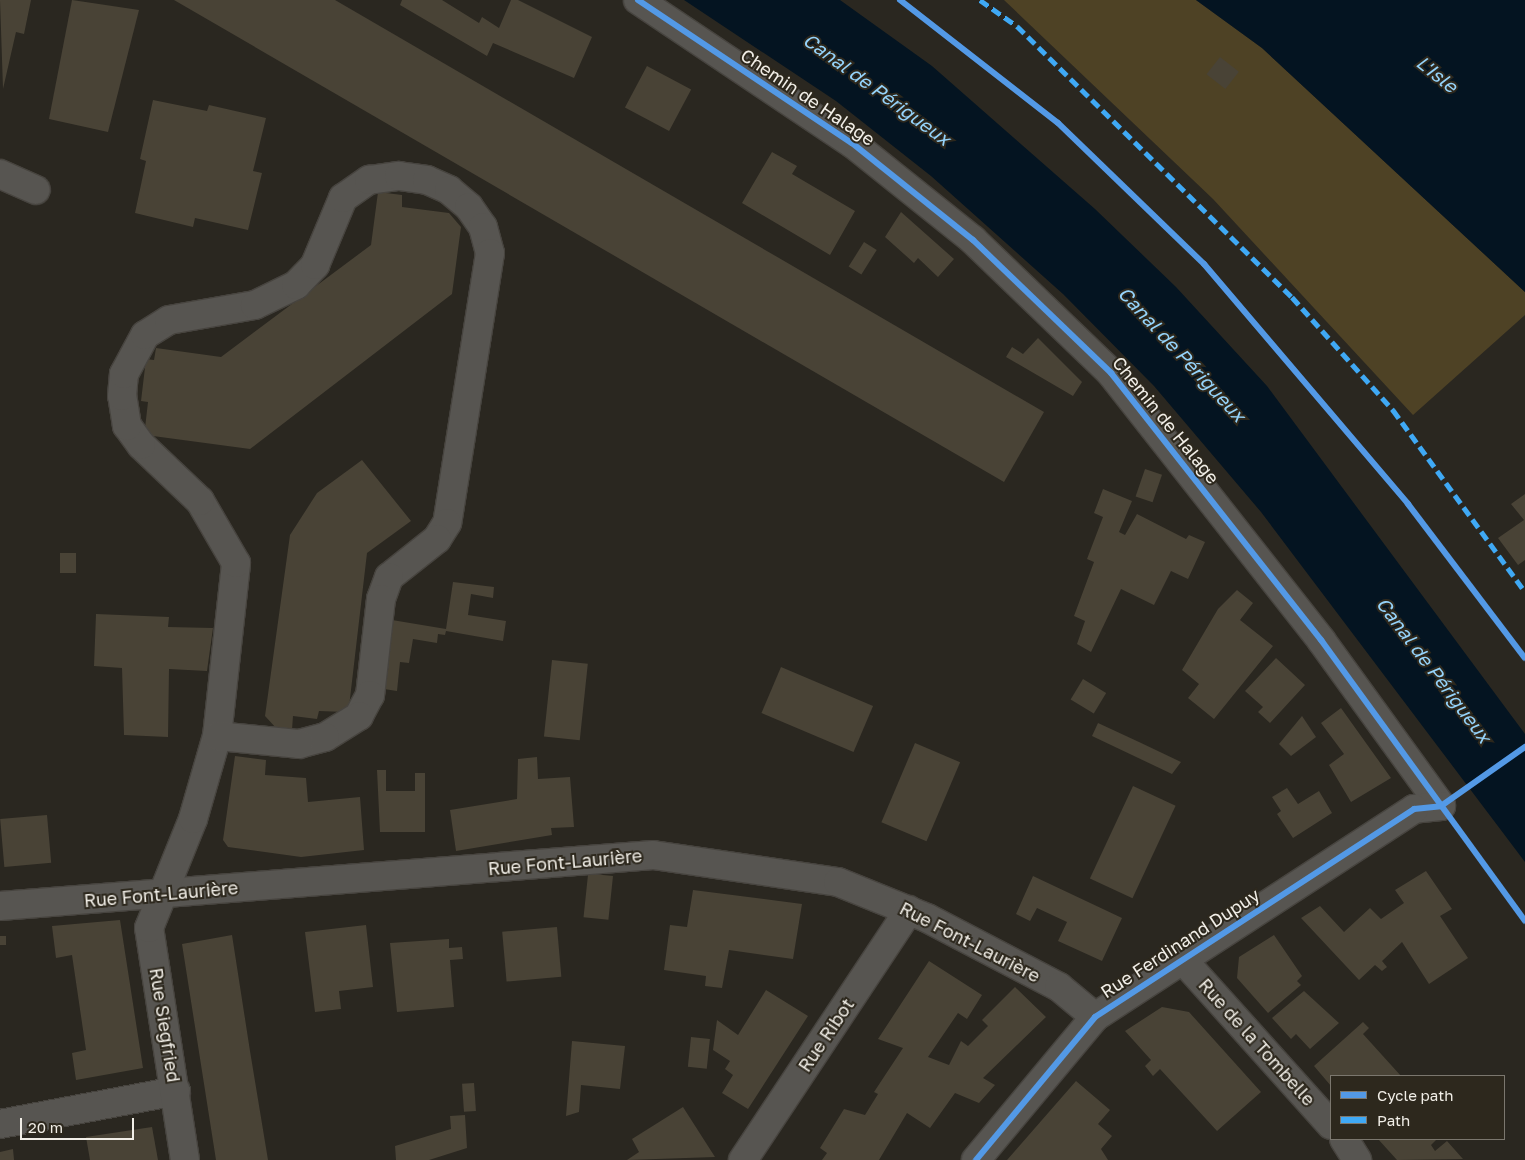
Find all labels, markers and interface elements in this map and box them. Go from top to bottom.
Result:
water label: Canal de Périgueux [799,28,955,150]
street label: Chemin de Halage [737,44,879,150]
water label: L'Isle [1412,51,1462,97]
water label: Canal de Périgueux [1114,282,1250,426]
street label: Chemin de Halage [1108,352,1224,488]
water label: Canal de Périgueux [1372,593,1496,747]
street label: Rue Font-Laurière [487,845,643,879]
street label: Rue Font-Laurière [83,877,239,911]
street label: Rue Ferdinand Dupuy [1097,884,1263,1002]
street label: Rue Font-Laurière [896,897,1044,987]
street label: Rue Siegfried [145,966,185,1084]
street label: Rue de la Tombelle [1194,974,1320,1110]
street label: Rue Ribot [794,994,858,1076]
legend [1330,1075,1505,1140]
text: Cycle path [1377,1086,1453,1104]
scale bar [22,1108,136,1140]
text: Path [1377,1111,1410,1129]
text: 20 m [28,1118,63,1136]

